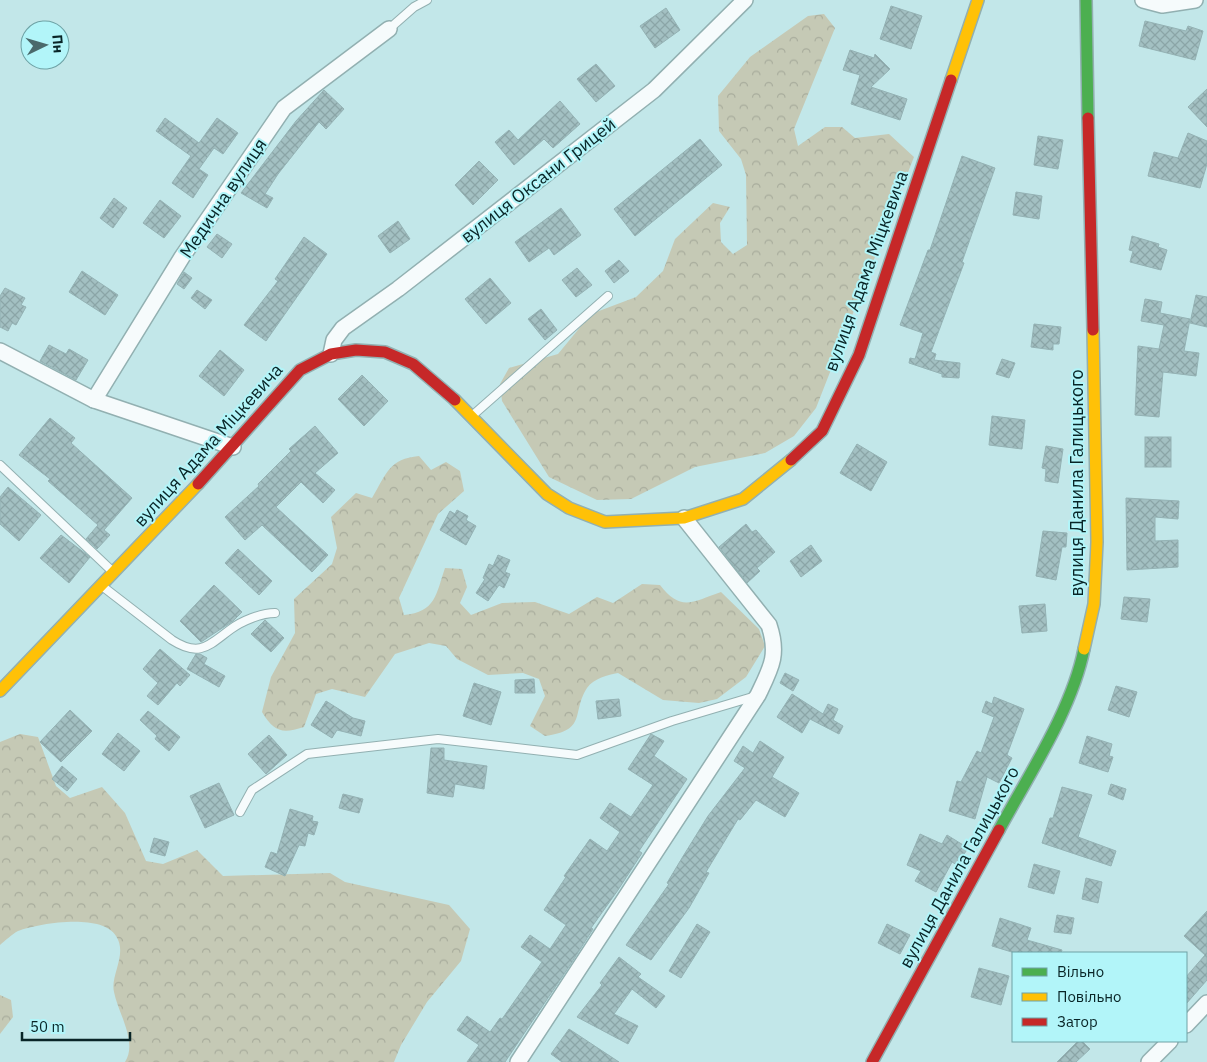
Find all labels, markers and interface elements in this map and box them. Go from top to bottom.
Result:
north arrow [20,20,70,70]
text: Пн [48,34,68,54]
street label: вулиця Оксани Грицей [456,112,620,248]
street label: Медична вулиця [174,134,272,262]
street label: вулиця Адама Міцкевича [819,167,913,375]
street label: вулиця Адама Міцкевича [129,358,288,531]
street label: вулиця Данила Галицького [1065,369,1088,597]
street label: вулиця Данила Галицького [894,762,1024,972]
legend [1012,952,1187,1042]
text: Вільно [1057,962,1104,981]
text: Повільно [1057,987,1121,1006]
scale bar [22,1010,130,1042]
text: Затор [1057,1012,1098,1031]
text: 50 m [30,1017,65,1036]

